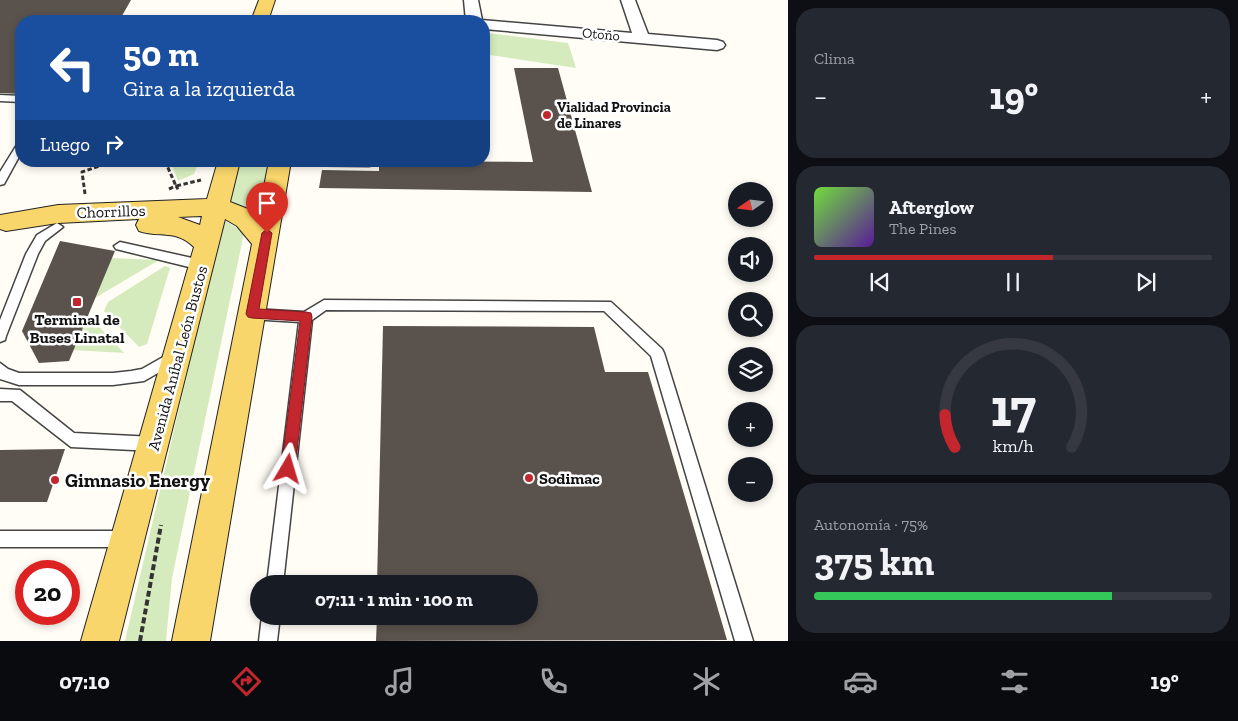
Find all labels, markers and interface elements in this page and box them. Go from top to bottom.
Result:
street label: Otoño [581,24,621,45]
text: 50 m [123,33,199,75]
icon: left [40,35,105,100]
text: Clima [814,49,855,68]
text: 19° [989,73,1038,119]
text: Gira a la izquierda [123,75,295,102]
text: − [814,80,827,113]
text: + [1200,80,1212,113]
place label: Vialidad Provincia de Linares [557,99,671,132]
marker: Vialidad Provincia de Linares [541,109,553,121]
icon: right [100,130,128,158]
text: Luego [40,133,90,156]
pin [246,182,288,233]
north arrow [728,182,772,228]
map controls [728,182,773,502]
icon: arrive [253,189,281,217]
text: Afterglow [889,196,974,219]
street label: Chorrillos [76,201,146,222]
text: The Pines [889,219,956,238]
button: sound [728,237,773,282]
street label: Avenida Aníbal León Bustos [144,264,211,453]
icon: previous [866,268,894,296]
icon: pause [999,268,1027,296]
icon: next [1132,268,1160,296]
button: search [728,292,773,337]
marker: Terminal de Buses Linatal [71,296,83,308]
place label: Terminal de Buses Linatal [29,310,125,347]
button: layers [728,347,773,392]
text: 17 [990,377,1036,439]
button: + [728,402,773,447]
text: km/h [993,435,1033,457]
position arrow [261,442,313,494]
button: − [728,457,773,502]
place label: Gimnasio Energy [65,469,210,492]
place label: Sodimac [539,469,600,488]
marker: Sodimac [523,472,535,484]
marker: Gimnasio Energy [49,474,61,486]
text: Autonomía · 75% [814,515,928,534]
text: 375 km [814,539,934,585]
speed limit sign: 20 [15,560,80,625]
text: 07:11 · 1 min · 100 m [315,588,473,611]
icon: directions [229,664,264,699]
icon: music [382,664,417,699]
icon: phone [536,664,571,699]
icon: climate [689,664,724,699]
icon: car [843,664,878,699]
icon: filters [997,664,1032,699]
text: 07:10 [59,668,110,695]
text: 19° [1150,668,1179,695]

